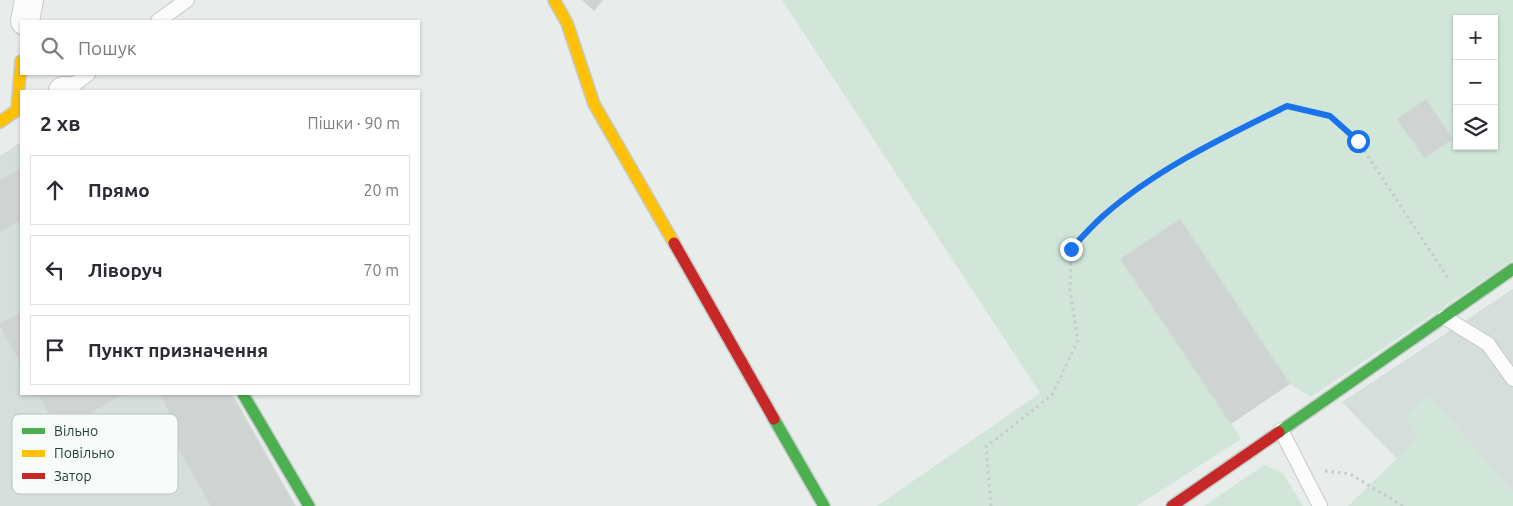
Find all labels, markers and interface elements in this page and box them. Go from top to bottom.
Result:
map controls [1453,15,1498,150]
button: + [1453,15,1498,60]
search box [20,20,420,75]
icon: search [38,34,66,62]
text: Пошук [78,37,137,59]
button: − [1453,60,1498,105]
button: layers [1453,105,1498,150]
text: 2 хв [40,111,81,135]
text: Пішки · 90 m [308,114,400,132]
route start [1347,130,1370,153]
icon: ahead [41,176,69,204]
text: Прямо [88,179,150,201]
text: 20 m [363,181,399,199]
route end [1060,238,1083,261]
icon: left [41,256,69,284]
text: Ліворуч [88,259,162,281]
text: 70 m [363,261,399,279]
icon: arrive [41,336,69,364]
text: Пункт призначення [88,339,268,361]
legend [12,414,178,494]
text: Вільно [54,423,98,439]
text: Повільно [54,445,115,461]
text: Затор [54,468,92,484]

